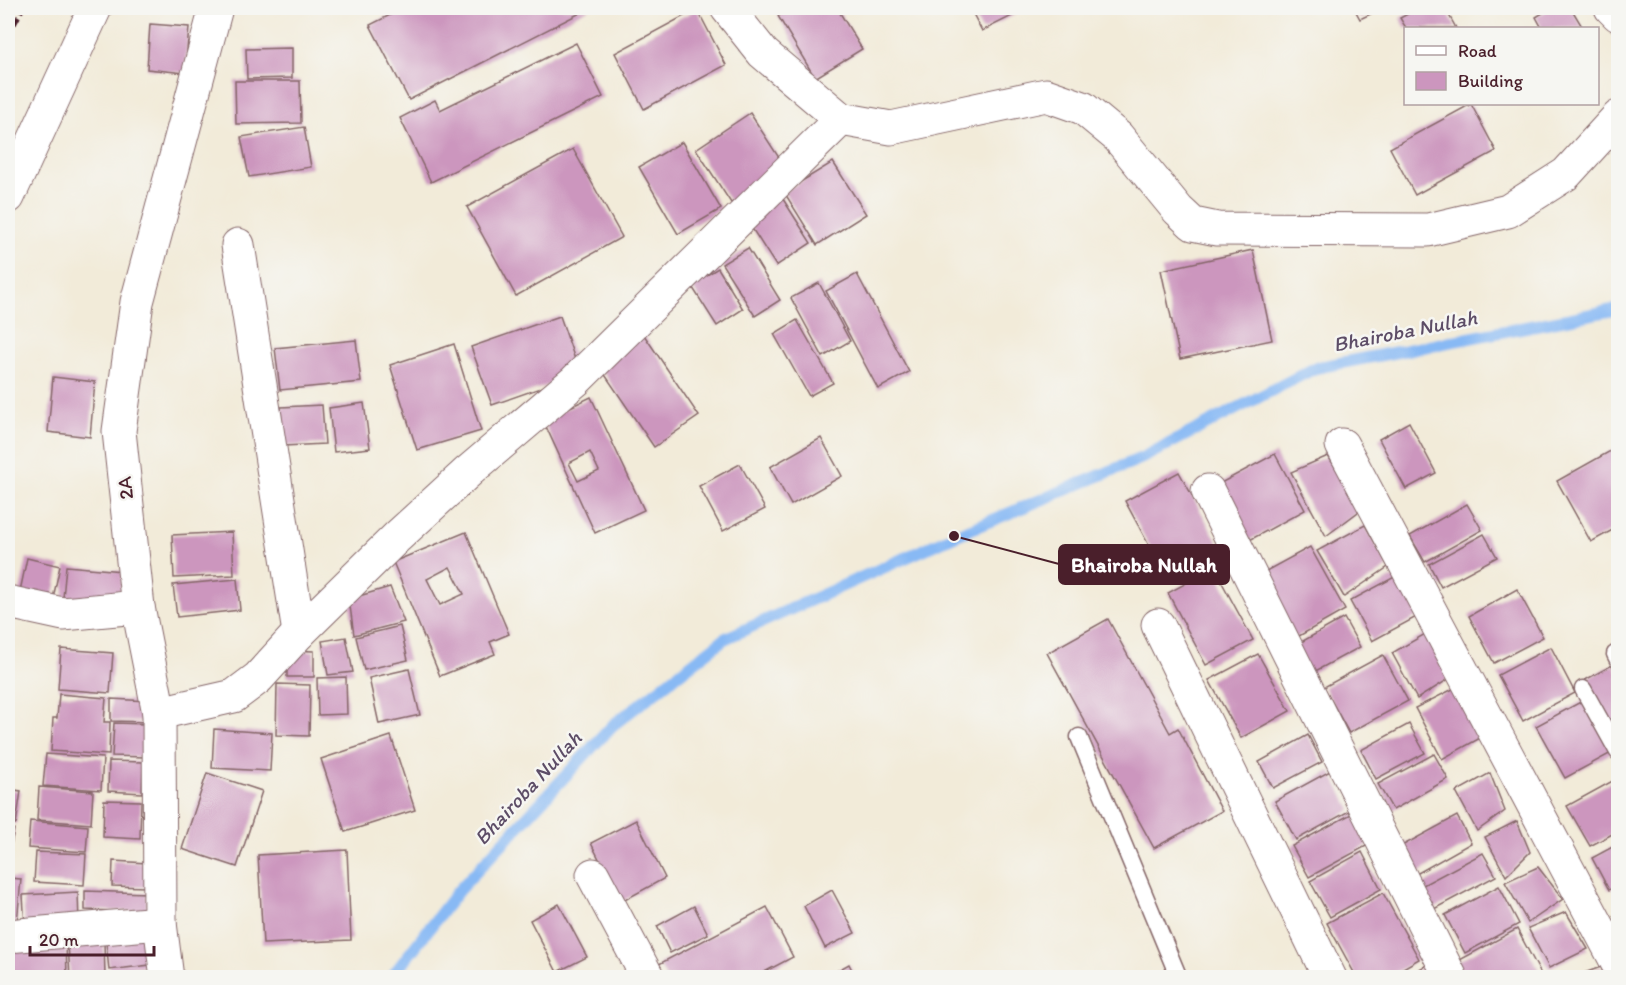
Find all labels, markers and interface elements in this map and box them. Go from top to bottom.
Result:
legend [1404,27,1599,105]
text: Road [1458,40,1497,62]
text: Building [1458,70,1524,92]
water label: Bhairoba Nullah [1331,304,1480,357]
street label: 2A [112,475,138,501]
callout: Bhairoba Nullah [1059,545,1229,584]
text: Bhairoba Nullah [1071,552,1218,577]
water label: Bhairoba Nullah [469,725,587,850]
scale bar [30,919,154,957]
text: 20 m [39,929,79,951]

